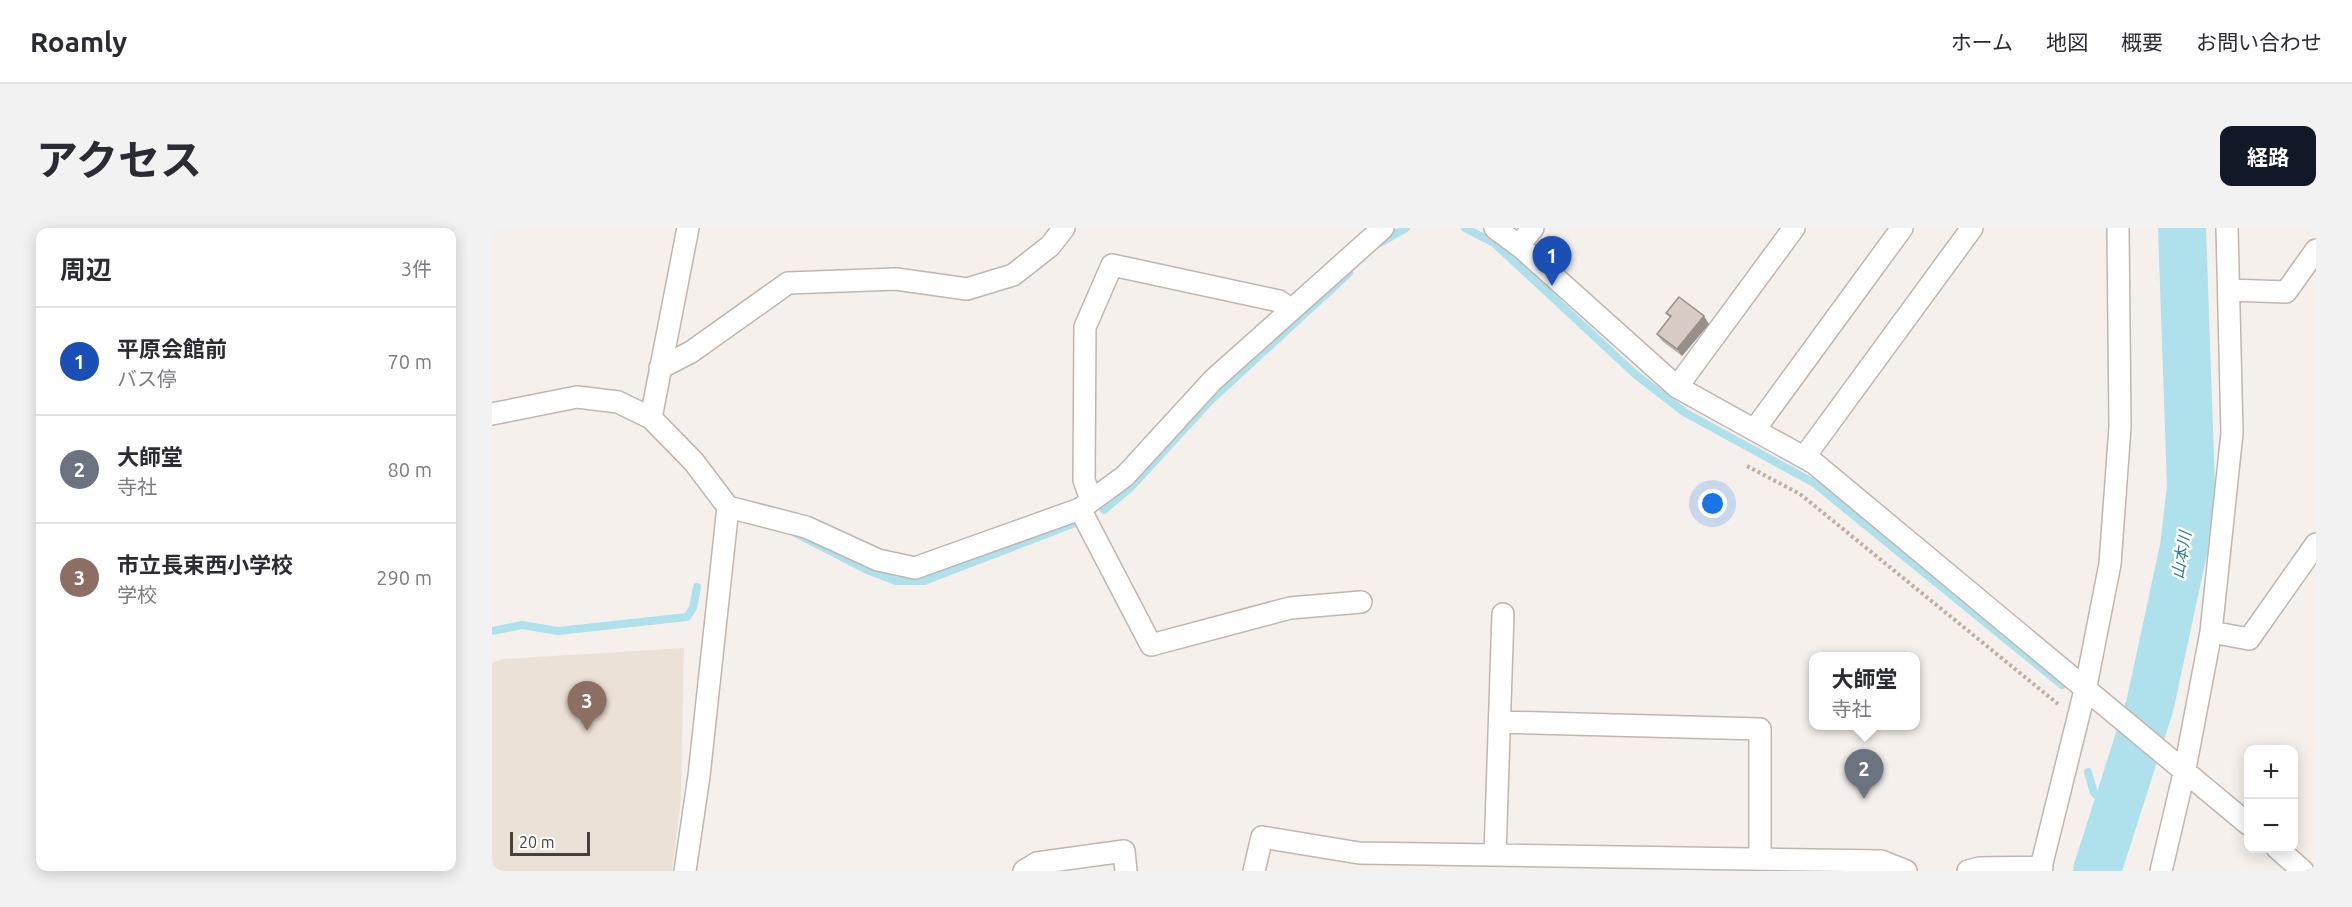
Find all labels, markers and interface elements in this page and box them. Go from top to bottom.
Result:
text: Roamly [30,26,127,57]
text: ホーム [1951,30,2013,54]
text: 地図 [2046,30,2088,54]
text: 概要 [2121,30,2163,54]
text: お問い合わせ [2196,30,2322,54]
button: 経路 [2220,126,2316,186]
text: アクセス [36,136,202,183]
pin: 1 [1532,236,1572,286]
text: 周辺 [60,255,112,284]
text: 3件 [401,257,432,280]
text: 平原会館前 [117,336,227,361]
text: 1 [74,350,85,373]
text: 70 m [388,350,432,373]
text: バス停 [117,367,177,390]
text: 大師堂 [117,444,183,469]
text: 2 [74,458,85,481]
text: 80 m [388,458,432,481]
text: 寺社 [117,475,157,498]
your location [1698,489,1727,518]
water label: 山本川 [2168,528,2194,580]
text: 市立長束西小学校 [117,552,293,577]
text: 3 [74,566,85,589]
text: 290 m [376,566,432,589]
text: 学校 [117,583,157,606]
popup [1809,652,1920,730]
text: 大師堂 [1831,666,1898,691]
pin: 3 [568,682,607,731]
text: 寺社 [1831,697,1871,720]
map controls [2244,745,2298,853]
button: + [2244,745,2298,799]
pin: 2 [1844,750,1884,799]
button: − [2244,799,2298,853]
scale bar [510,829,590,856]
text: 20 m [519,833,555,851]

